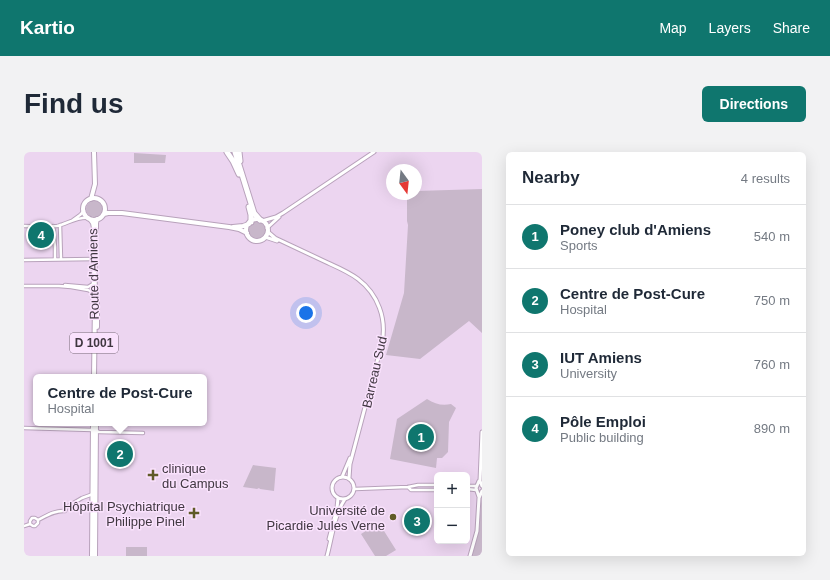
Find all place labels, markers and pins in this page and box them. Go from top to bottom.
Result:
pin: 4 [28,220,54,250]
pin: 1 [408,422,434,452]
pin: 2 [107,439,133,469]
place label: clinique du Campus [162,461,229,491]
marker: clinique du Campus [147,469,159,481]
place label: Hôpital Psychiatrique Philippe Pinel [63,499,185,529]
place label: Université de Picardie Jules Verne [266,503,385,533]
pin: 3 [404,506,430,536]
marker: Hôpital Psychiatrique Philippe Pinel [188,507,200,519]
marker: Université de Picardie Jules Verne [388,512,398,522]

